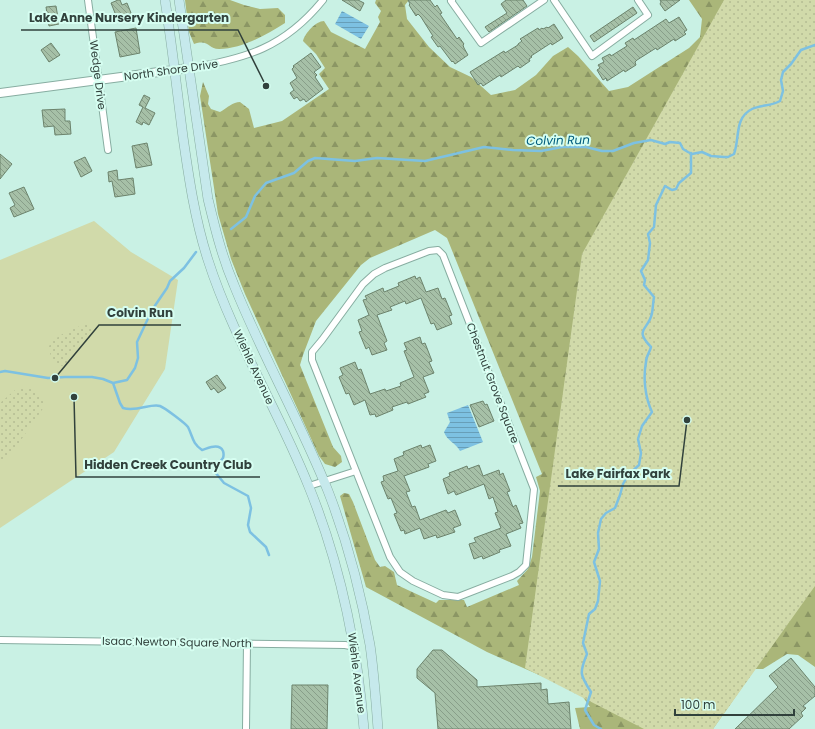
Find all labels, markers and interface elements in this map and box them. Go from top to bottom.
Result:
callout: Lake Anne Nursery Kindergarten [21,6,238,30]
text: Lake Anne Nursery Kindergarten [29,9,229,26]
street label: Wedge Drive [86,39,110,111]
street label: North Shore Drive [123,55,219,85]
water label: Colvin Run [526,131,590,149]
callout: Colvin Run [99,301,181,325]
text: Colvin Run [107,304,173,321]
street label: Chestnut Grove Square [463,320,523,446]
street label: Wiehle Avenue [230,327,278,407]
callout: Hidden Creek Country Club [76,453,260,477]
text: Hidden Creek Country Club [84,456,252,473]
callout: Lake Fairfax Park [558,462,679,486]
text: Lake Fairfax Park [566,465,671,482]
street label: Wiehle Avenue [344,632,370,714]
street label: Isaac Newton Square North [102,633,252,651]
scale bar [675,691,794,717]
text: 100 m [681,696,715,713]

